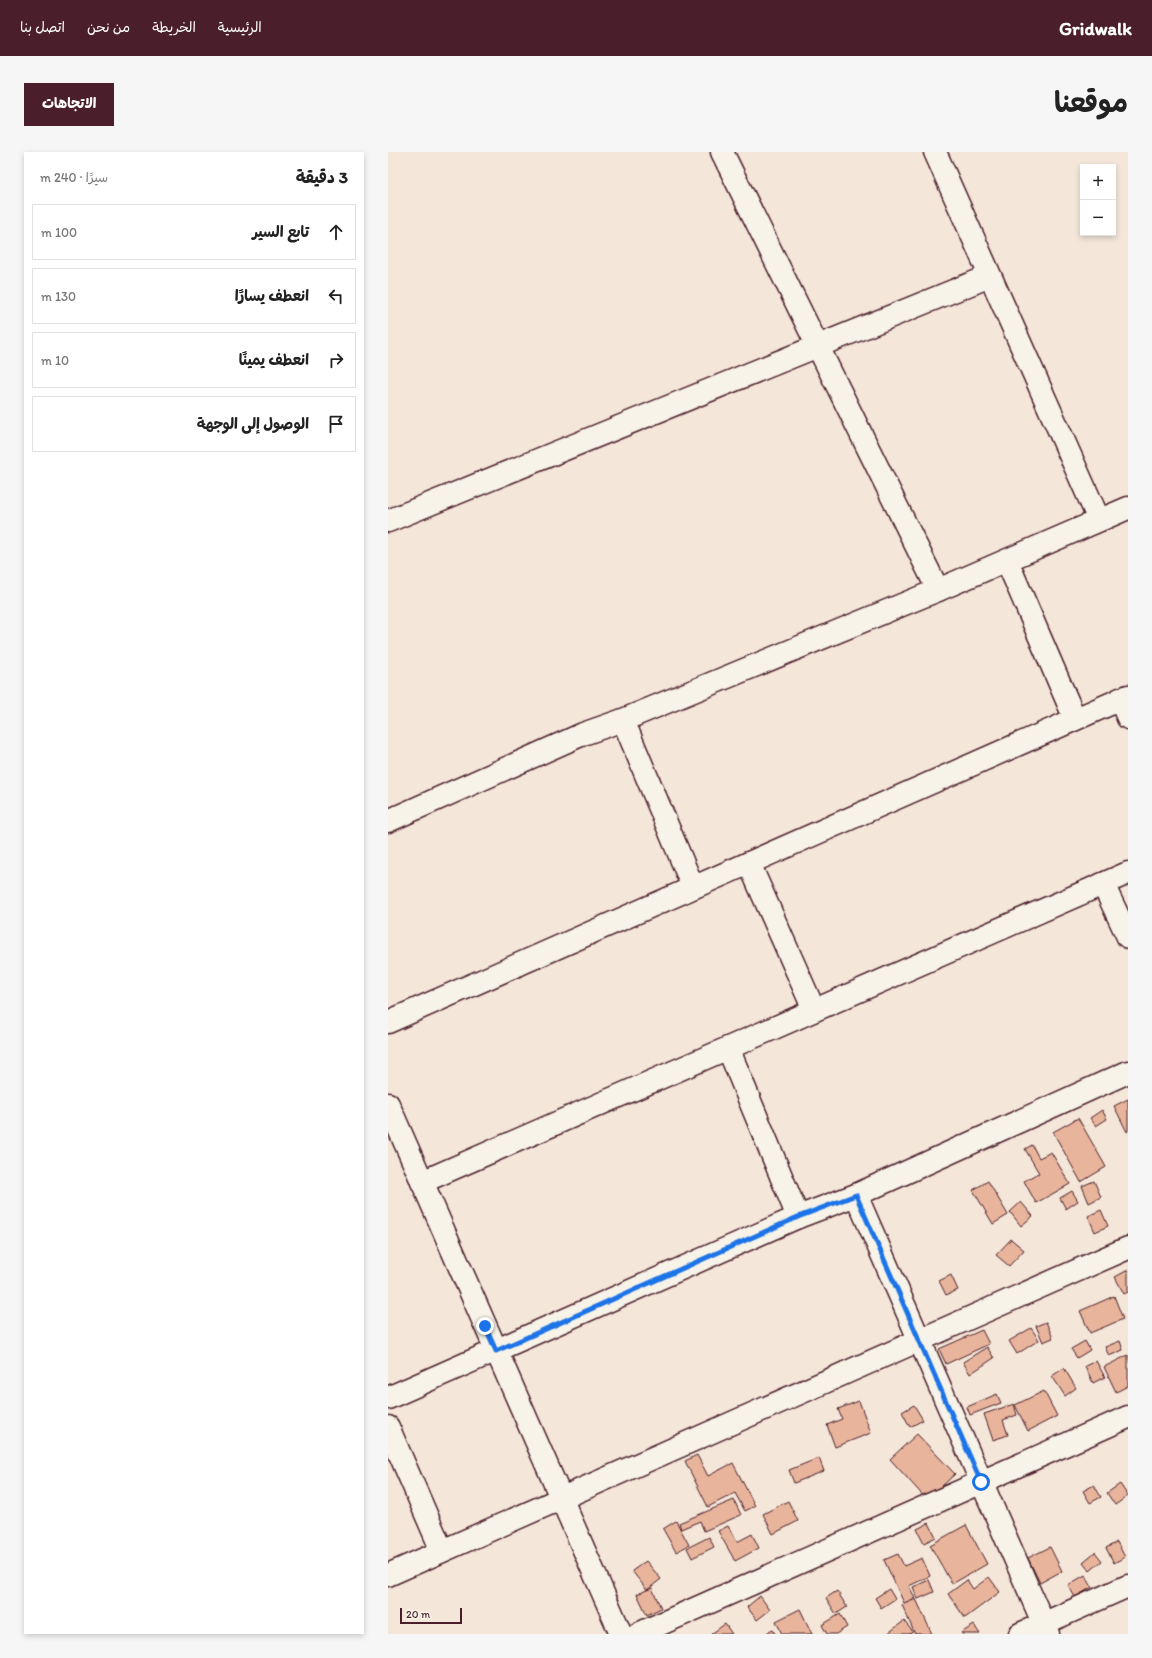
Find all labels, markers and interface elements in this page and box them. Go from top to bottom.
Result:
text: Gridwalk [1059,17,1132,40]
text: اتصل بنا [20,19,65,36]
text: من نحن [87,19,130,36]
text: الخريطة [152,19,196,36]
text: الرئيسية [218,19,262,36]
button: الاتجاهات [24,83,114,126]
text: موقعنا [1054,85,1128,119]
map controls [1080,164,1116,236]
button: + [1080,164,1116,200]
text: 3 دقيقة [296,167,348,187]
text: سيرًا · 240 m [40,170,108,185]
button: − [1080,200,1116,236]
icon: ahead [325,221,347,243]
text: تابع السير [252,223,309,241]
text: 100 m [41,225,77,240]
icon: left [325,285,347,307]
text: انعطف يسارًا [235,287,309,305]
text: 130 m [41,289,76,304]
icon: right [325,349,347,371]
text: انعطف يمينًا [239,351,309,369]
text: 10 m [41,353,69,368]
icon: arrive [325,413,347,435]
text: الوصول إلى الوجهة [197,415,309,433]
route end [476,1317,494,1335]
route start [972,1473,990,1491]
scale bar [400,1606,462,1625]
text: 20 m [406,1608,430,1621]

